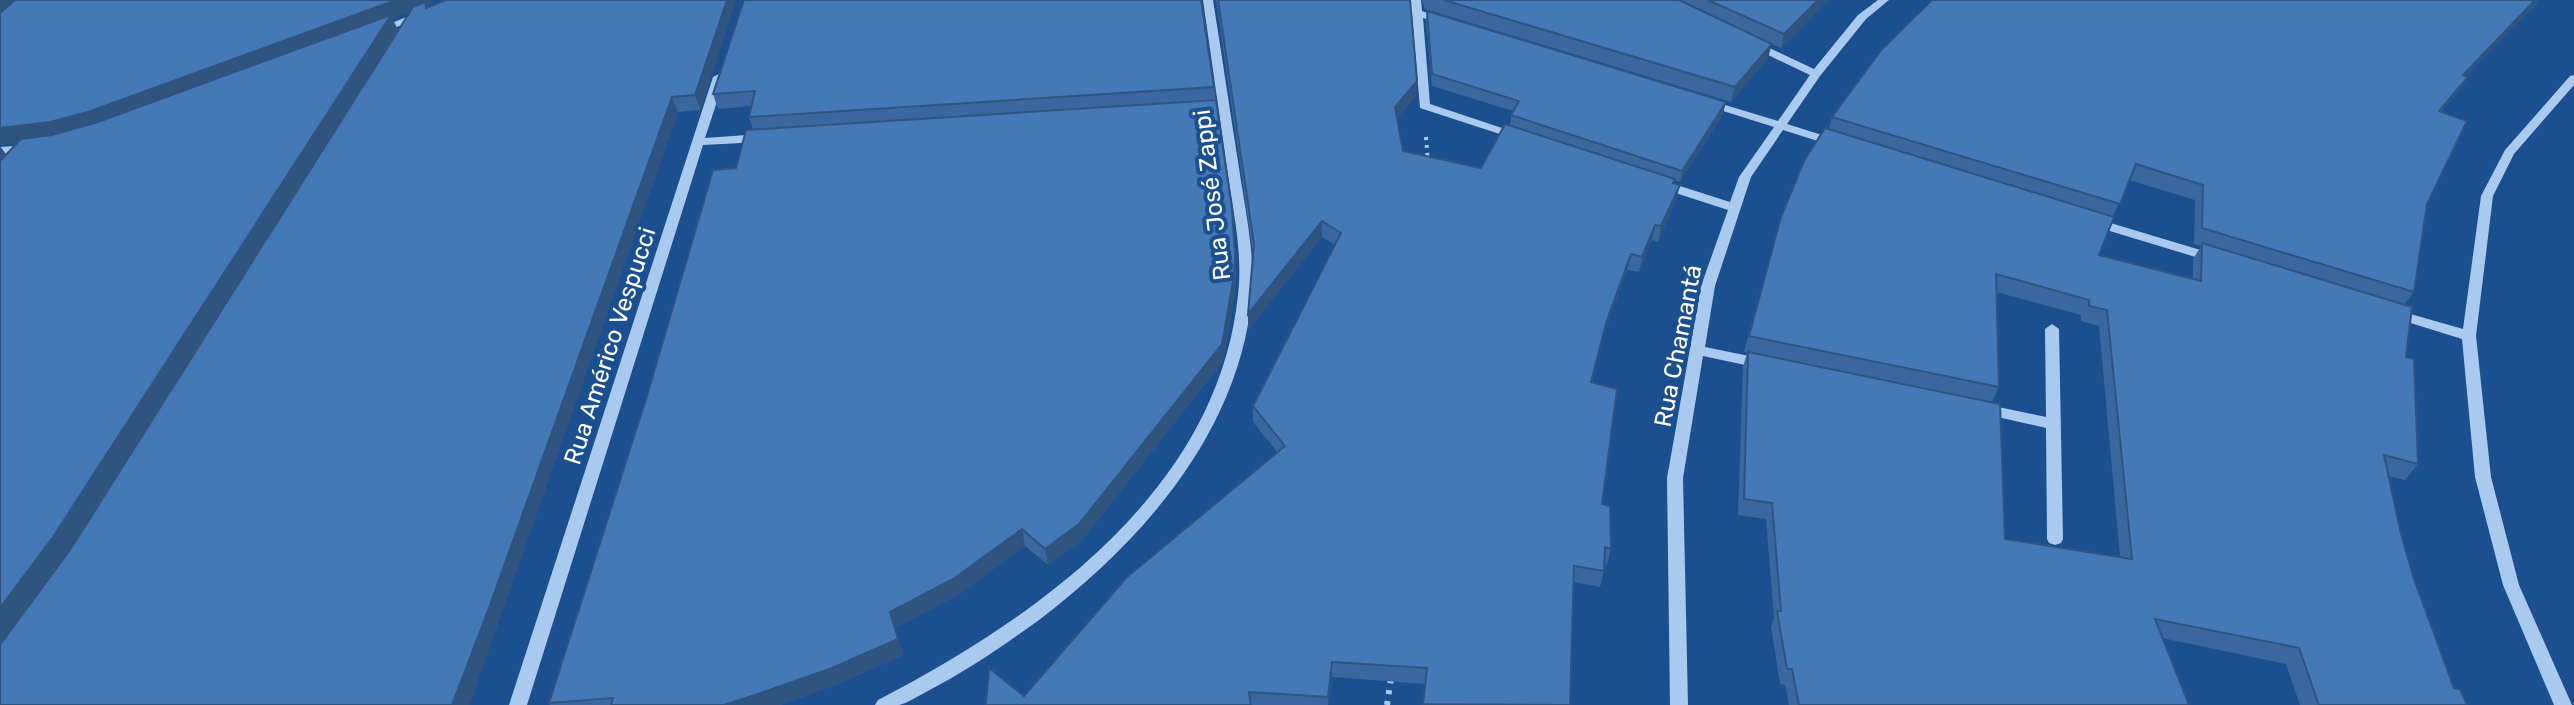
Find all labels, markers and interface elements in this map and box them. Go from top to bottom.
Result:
street label: Rua José Zappi [1188,108,1236,282]
street label: Rua Américo Vespucci [558,224,662,468]
street label: Rua Chamantá [1649,262,1707,430]

